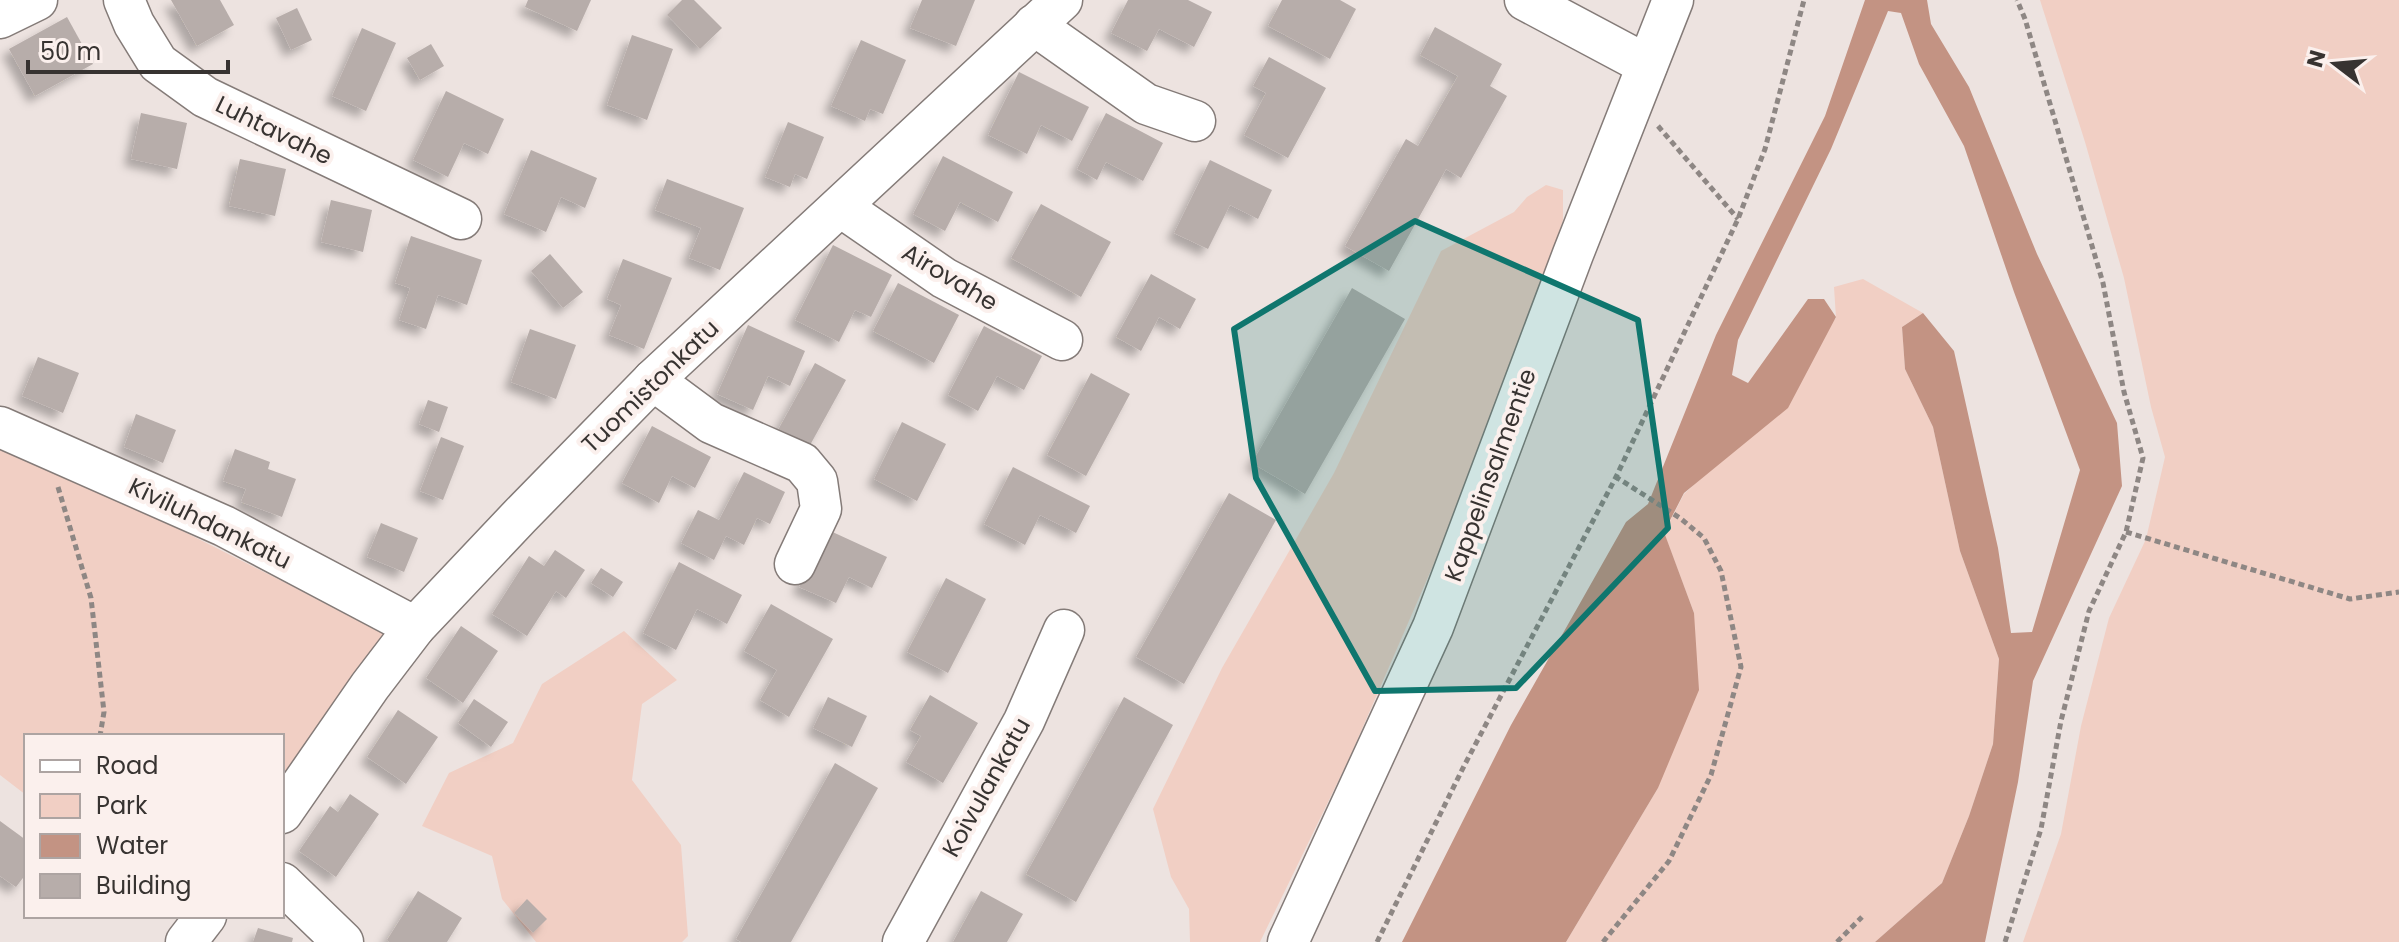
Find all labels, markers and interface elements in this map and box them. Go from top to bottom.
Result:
scale bar [28,24,228,74]
north arrow [2295,24,2375,104]
text: 50 m [40,35,101,68]
text: N [2299,46,2333,71]
street label: Luhtavahe [210,88,338,172]
street label: Airovahe [896,235,1004,319]
street label: Tuomistonkatu [574,312,726,460]
street label: Kappelinsalmentie [1436,364,1544,586]
street label: Kiviluhdankatu [123,469,297,577]
street label: Koivulankatu [934,711,1038,863]
legend [24,734,284,918]
text: Road [96,749,158,782]
text: Park [96,789,148,822]
text: Water [96,829,168,862]
text: Building [96,869,192,902]

